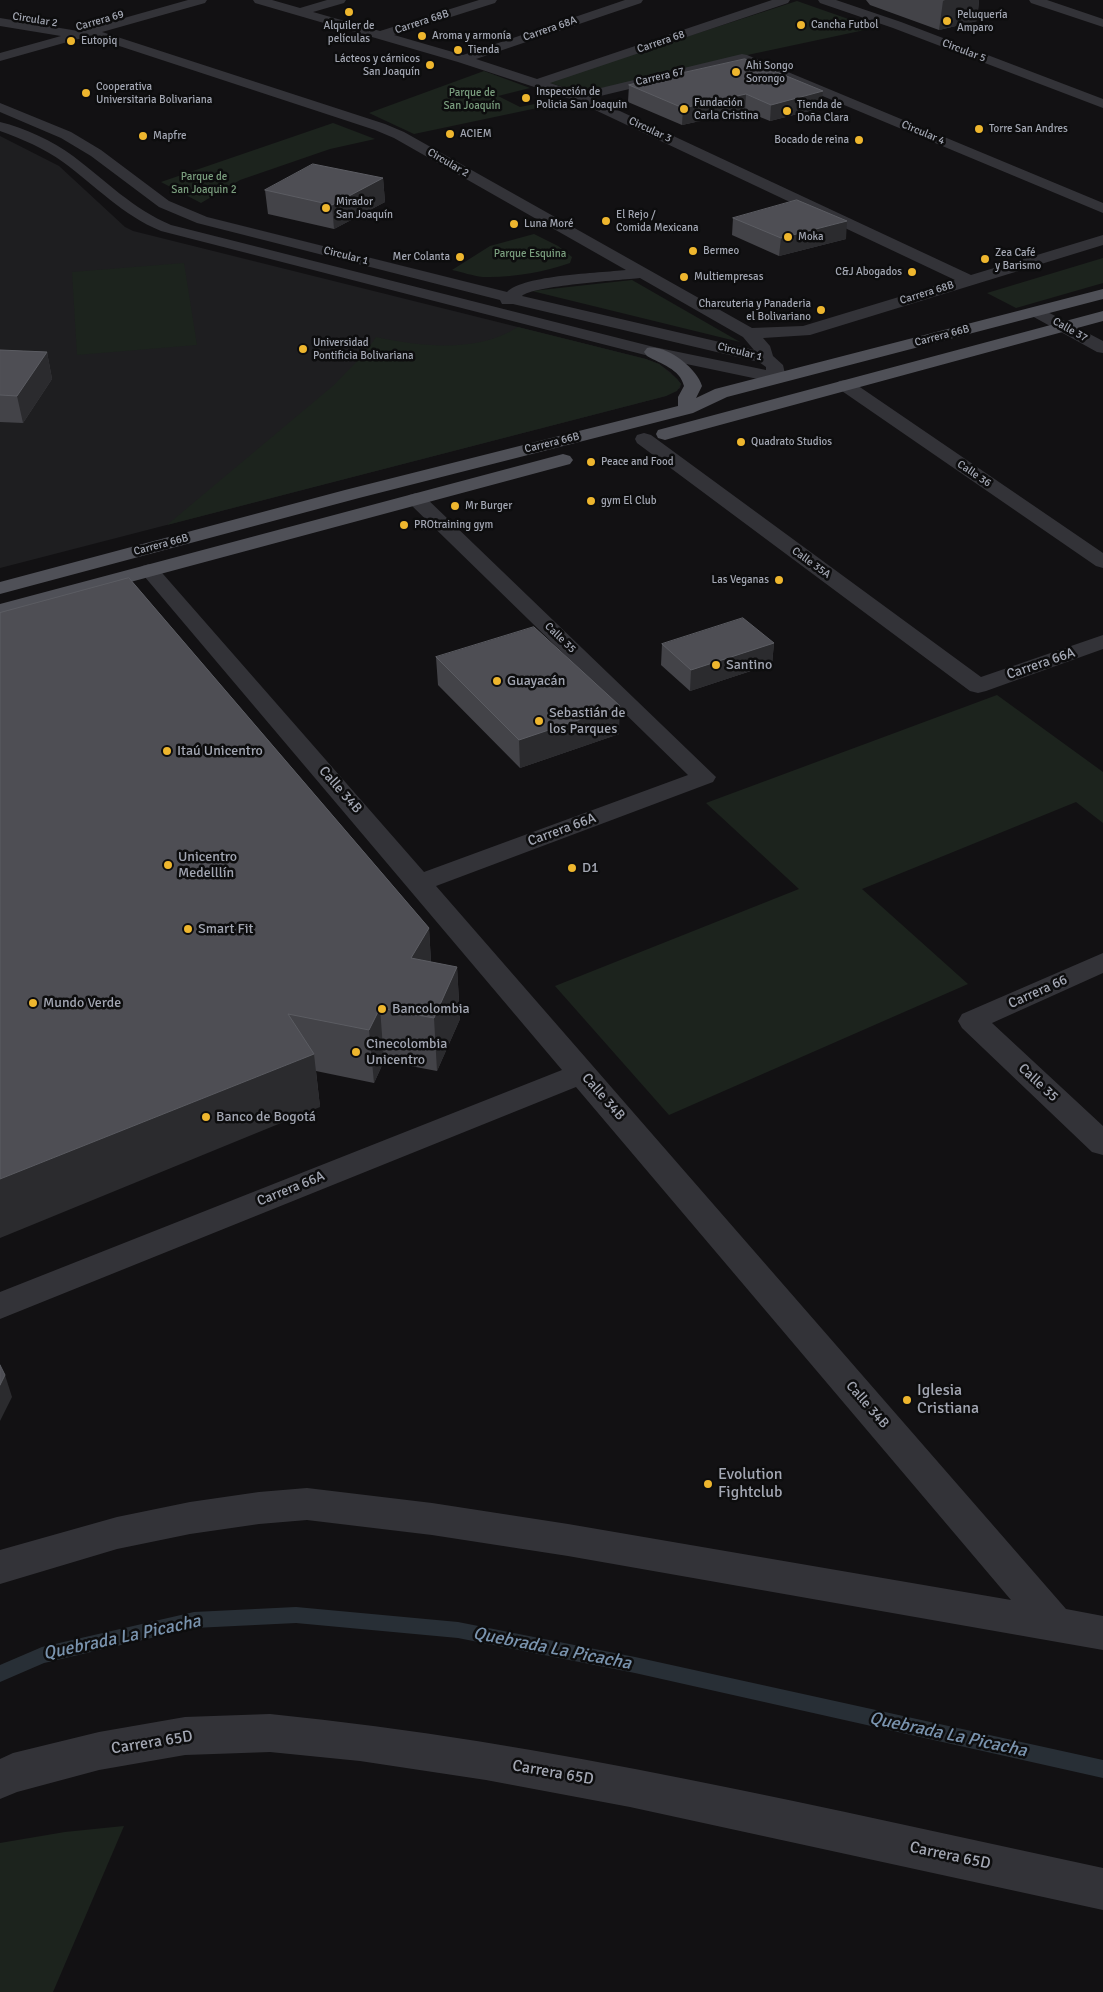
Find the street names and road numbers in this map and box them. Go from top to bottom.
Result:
street label: Carrera 68B [393,7,451,37]
street label: Carrera 69 [74,8,126,34]
street label: Circular 2 [11,10,59,30]
street label: Carrera 68A [521,14,579,44]
street label: Carrera 68 [636,28,686,56]
street label: Circular 5 [940,37,988,65]
street label: Carrera 67 [634,65,686,89]
street label: Circular 3 [626,114,674,146]
street label: Circular 4 [899,118,947,148]
street label: Circular 2 [425,146,471,180]
street label: Circular 1 [322,244,370,268]
street label: Carrera 68B [898,278,956,308]
street label: Calle 37 [1050,315,1090,345]
street label: Carrera 66B [913,322,971,350]
street label: Circular 1 [716,340,764,364]
street label: Carrera 66B [523,430,581,456]
street label: Calle 36 [954,458,994,490]
street label: Carrera 66B [132,531,190,559]
street label: Calle 35A [789,544,833,582]
street label: Calle 35 [542,620,578,656]
street label: Carrera 66A [1005,644,1077,684]
street label: Calle 34B [315,763,365,817]
street label: Carrera 66A [526,810,598,850]
street label: Carrera 66 [1006,972,1070,1012]
street label: Calle 35 [1015,1060,1061,1106]
street label: Calle 34B [578,1070,628,1124]
street label: Carrera 66A [255,1168,327,1210]
street label: Calle 34B [842,1378,892,1432]
street label: Carrera 65D [110,1727,194,1759]
street label: Carrera 65D [511,1756,595,1790]
street label: Carrera 65D [908,1838,992,1874]

